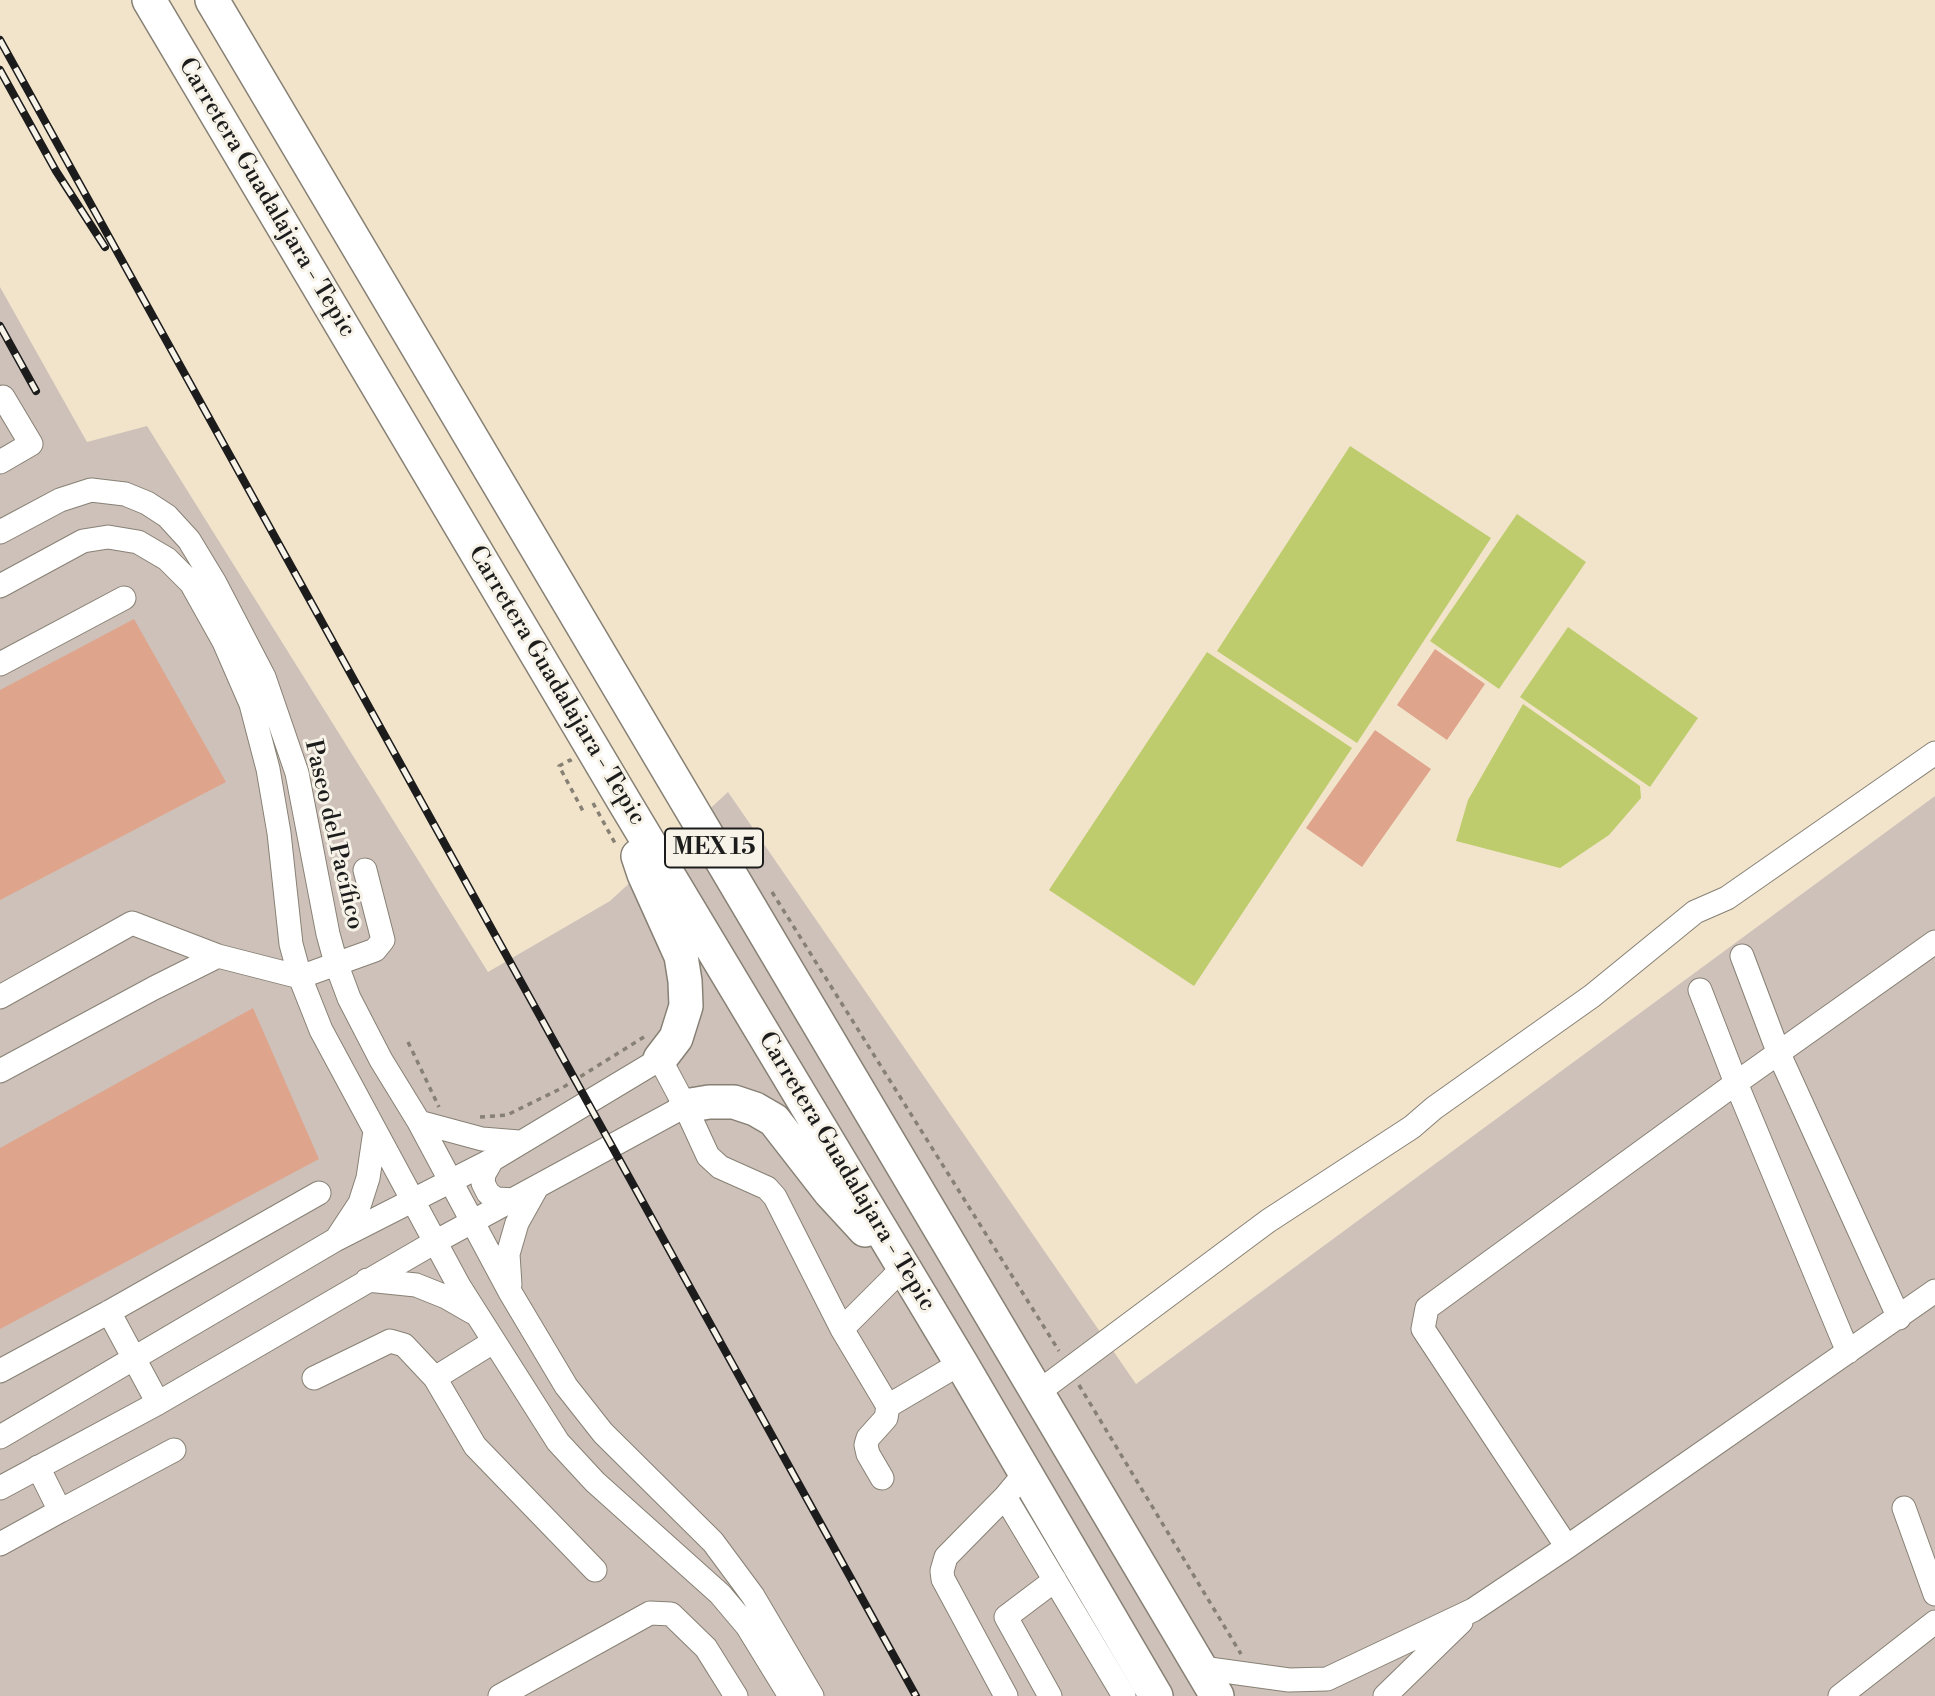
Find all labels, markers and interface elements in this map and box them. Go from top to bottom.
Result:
street label: Carretera Guadalajara - Tepic [171,53,361,343]
street label: Carretera Guadalajara - Tepic [461,541,651,831]
street label: Paseo del Pacífico [297,737,369,933]
road number: MEX 15 [665,828,763,868]
street label: Carretera Guadalajara - Tepic [751,1027,941,1317]

